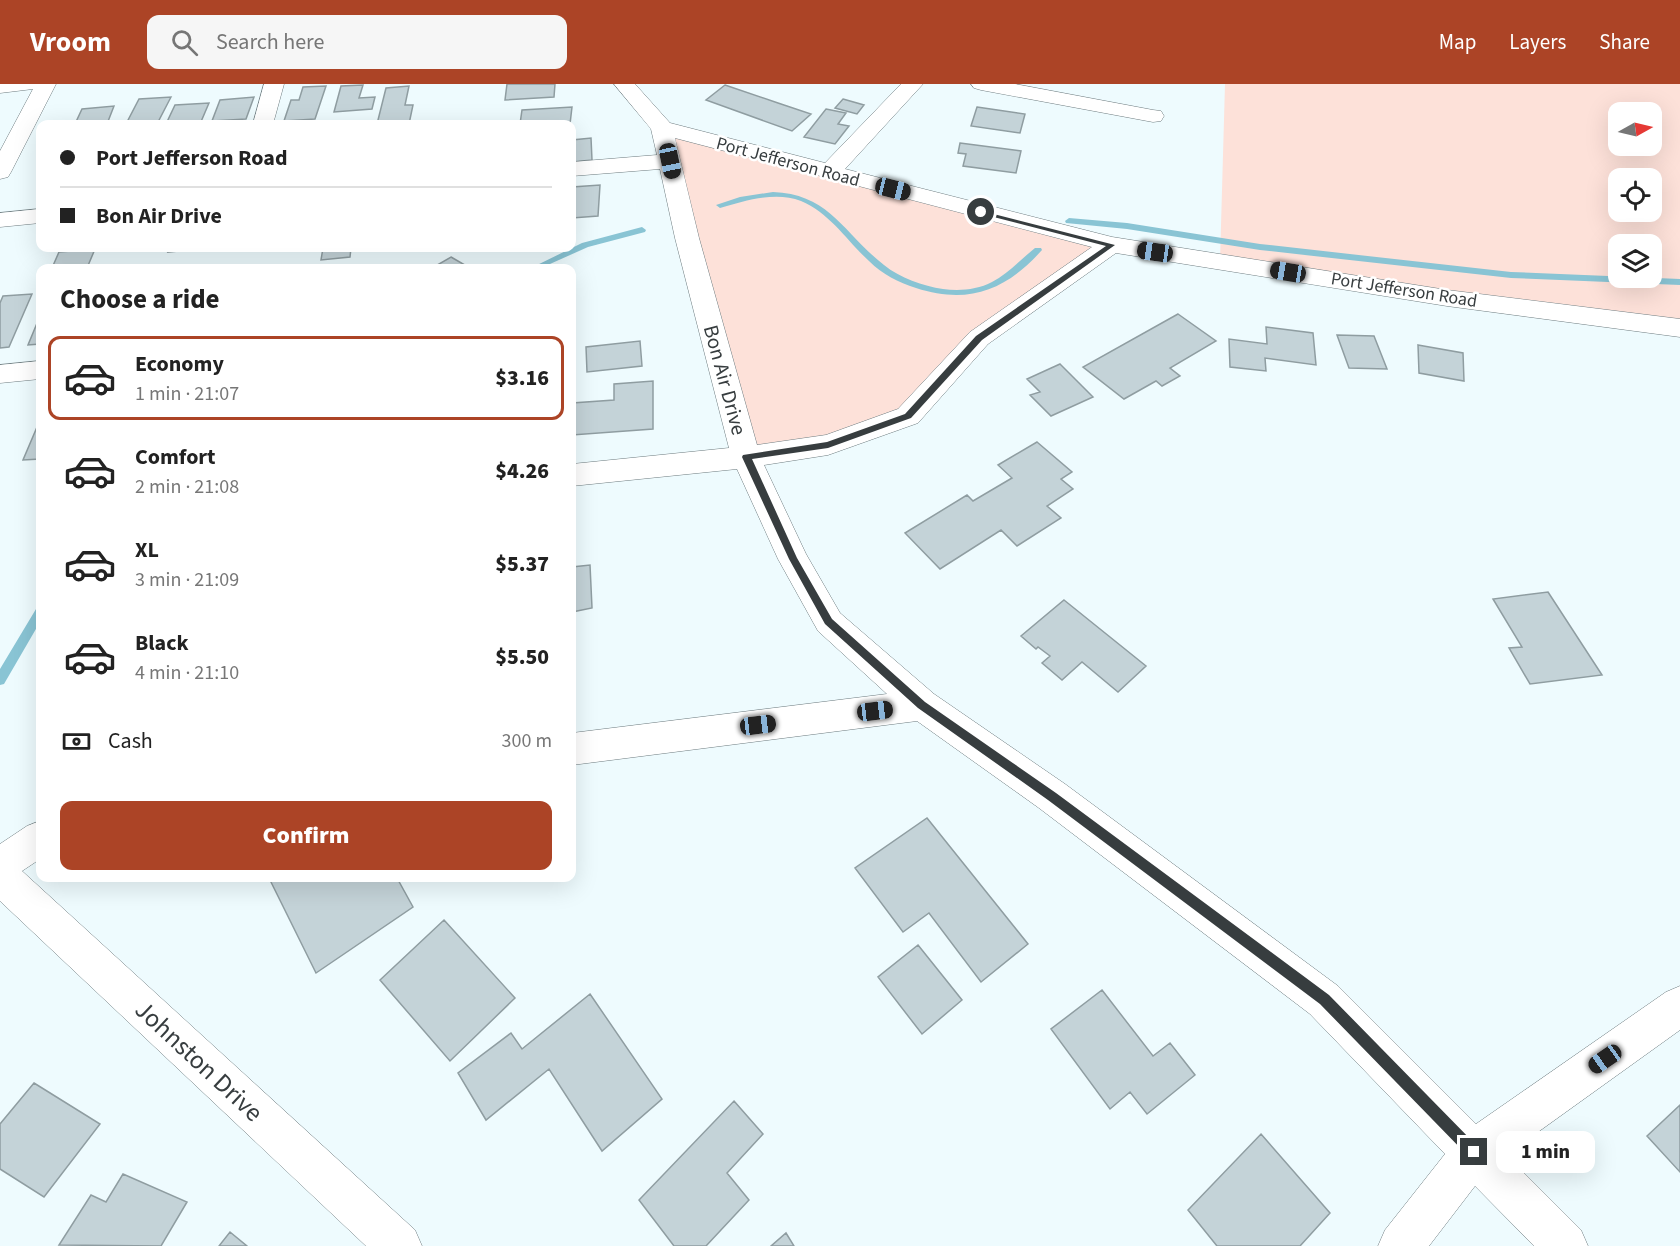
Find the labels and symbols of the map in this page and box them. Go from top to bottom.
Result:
north arrow [1608,102,1662,156]
street label: Port Jefferson Road [713,131,863,193]
car [657,142,683,180]
car [873,176,913,202]
route start [967,198,994,225]
car [1136,241,1174,263]
car [1269,260,1307,284]
street label: Port Jefferson Road [1329,266,1479,314]
street label: Bon Air Drive [696,322,754,438]
car [856,700,894,722]
car [739,714,777,736]
street label: Johnston Drive [127,992,271,1130]
car [1585,1041,1625,1077]
callout: 1 min [1495,1131,1594,1173]
route end [1460,1138,1487,1165]

